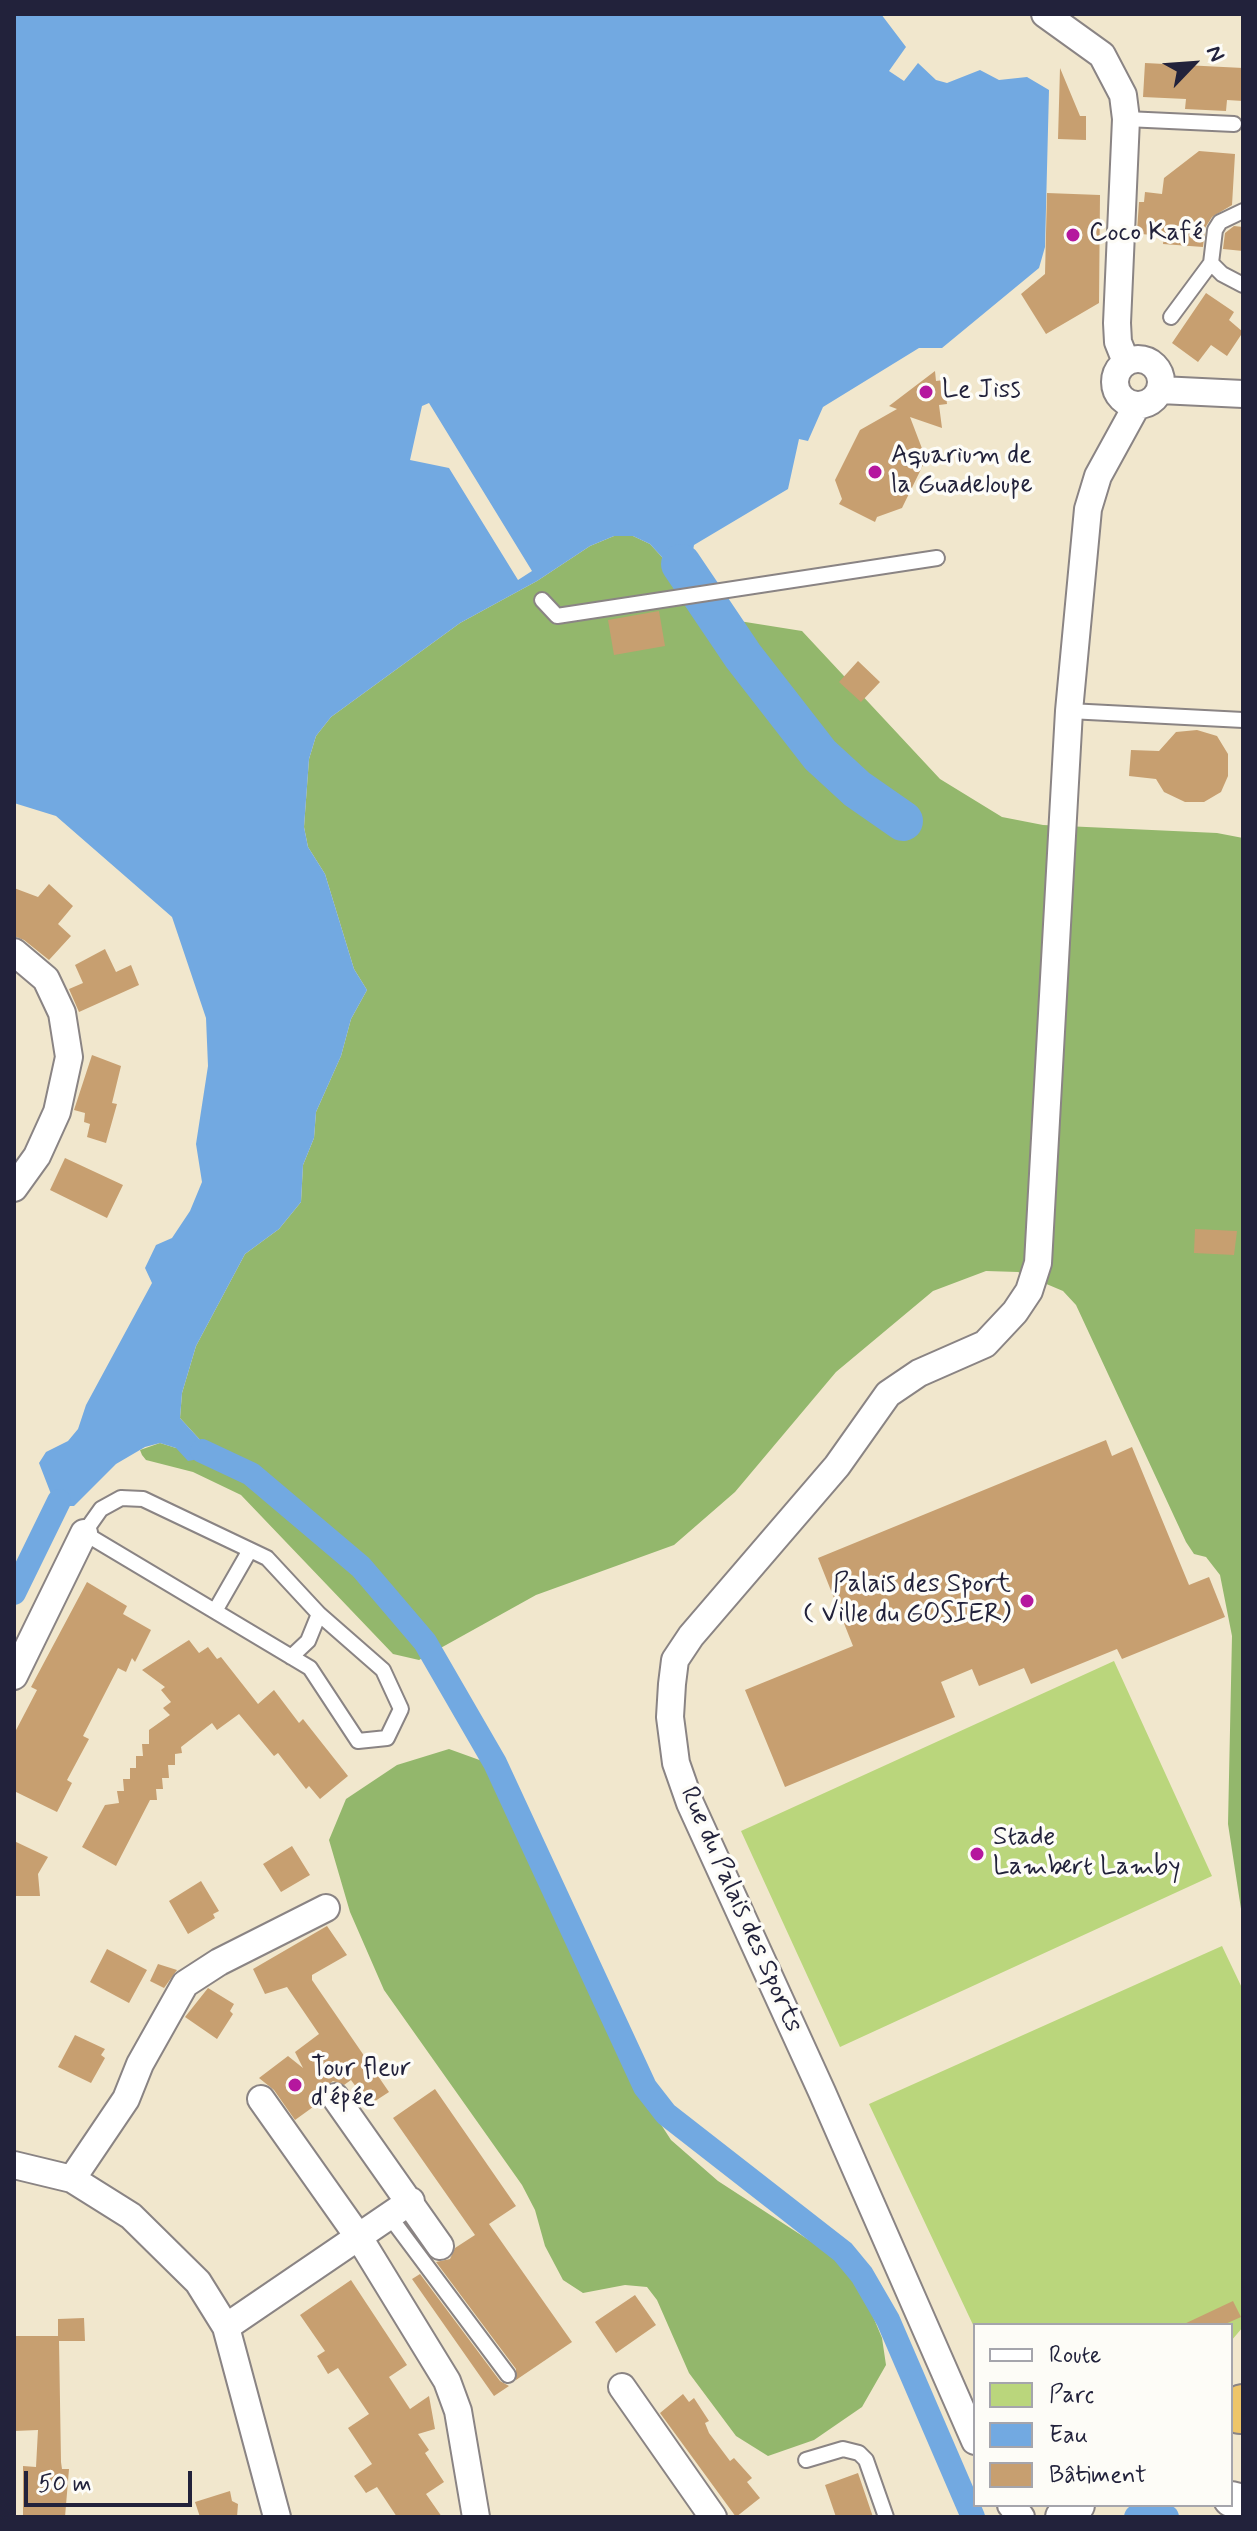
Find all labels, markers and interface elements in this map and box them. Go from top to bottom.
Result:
north arrow [1153,24,1233,104]
text: N [1199,41,1231,66]
place label: Coco Kafé [1089,219,1203,251]
marker: Coco Kafé [1064,226,1082,244]
place label: Le Jiss [942,376,1021,408]
marker: Le Jiss [917,383,935,401]
place label: Aquarium de la Guadeloupe [891,441,1033,502]
marker: Aquarium de la Guadeloupe [866,463,884,481]
place label: Palais des Sport ( Ville du GOSIER) [803,1570,1011,1632]
marker: Palais des Sport ( Ville du GOSIER) [1018,1592,1036,1610]
street label: Rue du Palais des Sports [672,1782,808,2038]
place label: Stade Lambert Lamby [993,1823,1180,1884]
marker: Stade Lambert Lamby [968,1845,986,1863]
place label: Tour fleur d'épée [311,2054,411,2116]
marker: Tour fleur d'épée [286,2076,304,2094]
legend [973,2323,1233,2507]
text: Route [1049,2340,1101,2371]
text: Parc [1049,2380,1094,2411]
text: Eau [1049,2420,1088,2451]
scale bar [28,2455,196,2505]
text: Bâtiment [1049,2460,1147,2491]
text: 50 m [38,2469,92,2500]

